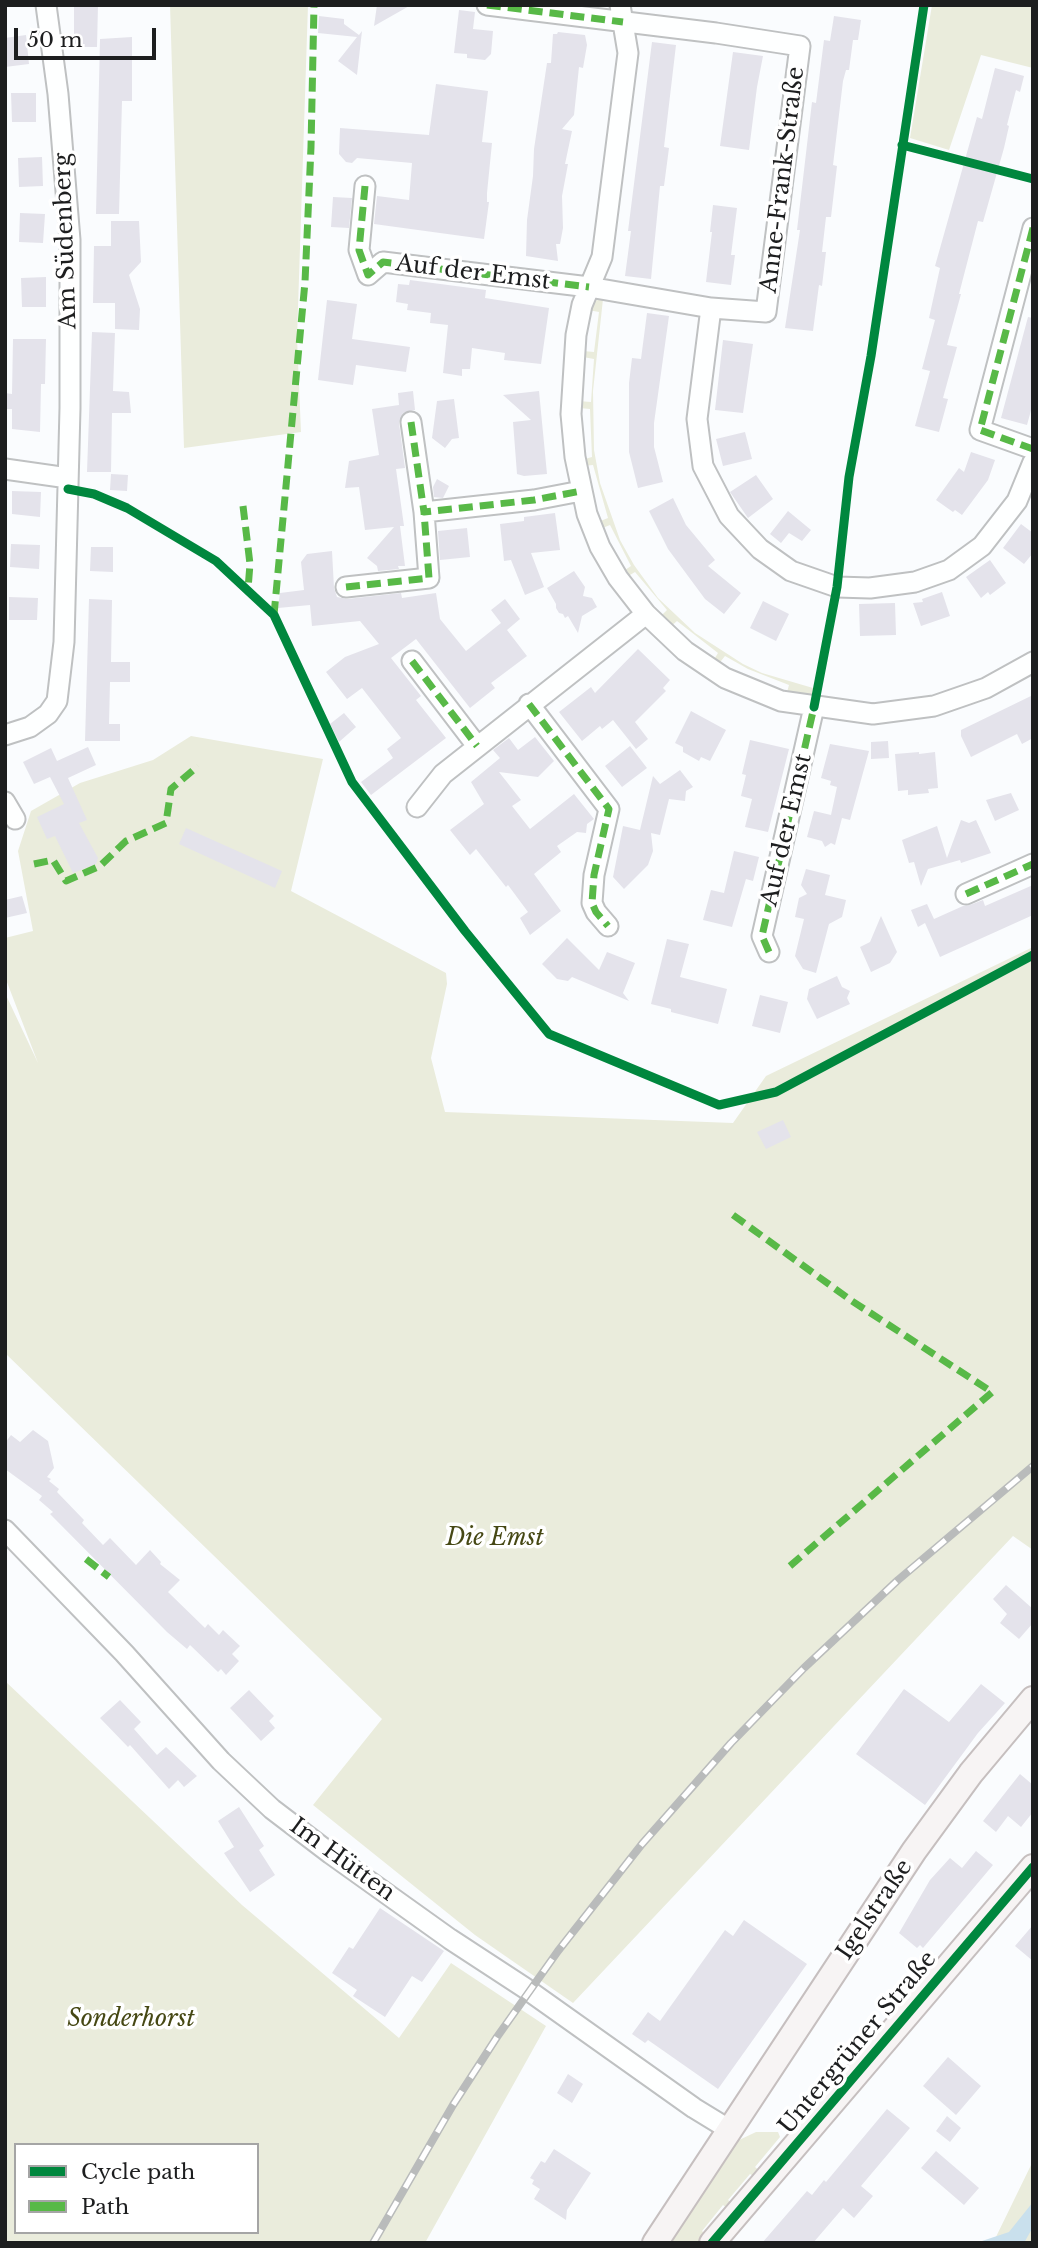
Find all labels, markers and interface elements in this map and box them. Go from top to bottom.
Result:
scale bar [18,14,159,58]
text: 50 m [27,27,82,53]
street label: Anne-Frank-Straße [755,65,811,295]
street label: Am Südenberg [49,152,83,330]
street label: Auf der Emst [394,250,552,296]
street label: Auf der Emst [756,751,818,909]
park label: Die Emst [446,1525,544,1553]
street label: Im Hütten [284,1813,400,1907]
street label: Igelstraße [831,1855,919,1965]
street label: Untergrüner Straße [773,1946,943,2140]
park label: Sonderhorst [67,2006,195,2034]
legend [14,2143,259,2234]
text: Cycle path [81,2159,195,2185]
text: Path [81,2194,129,2220]

